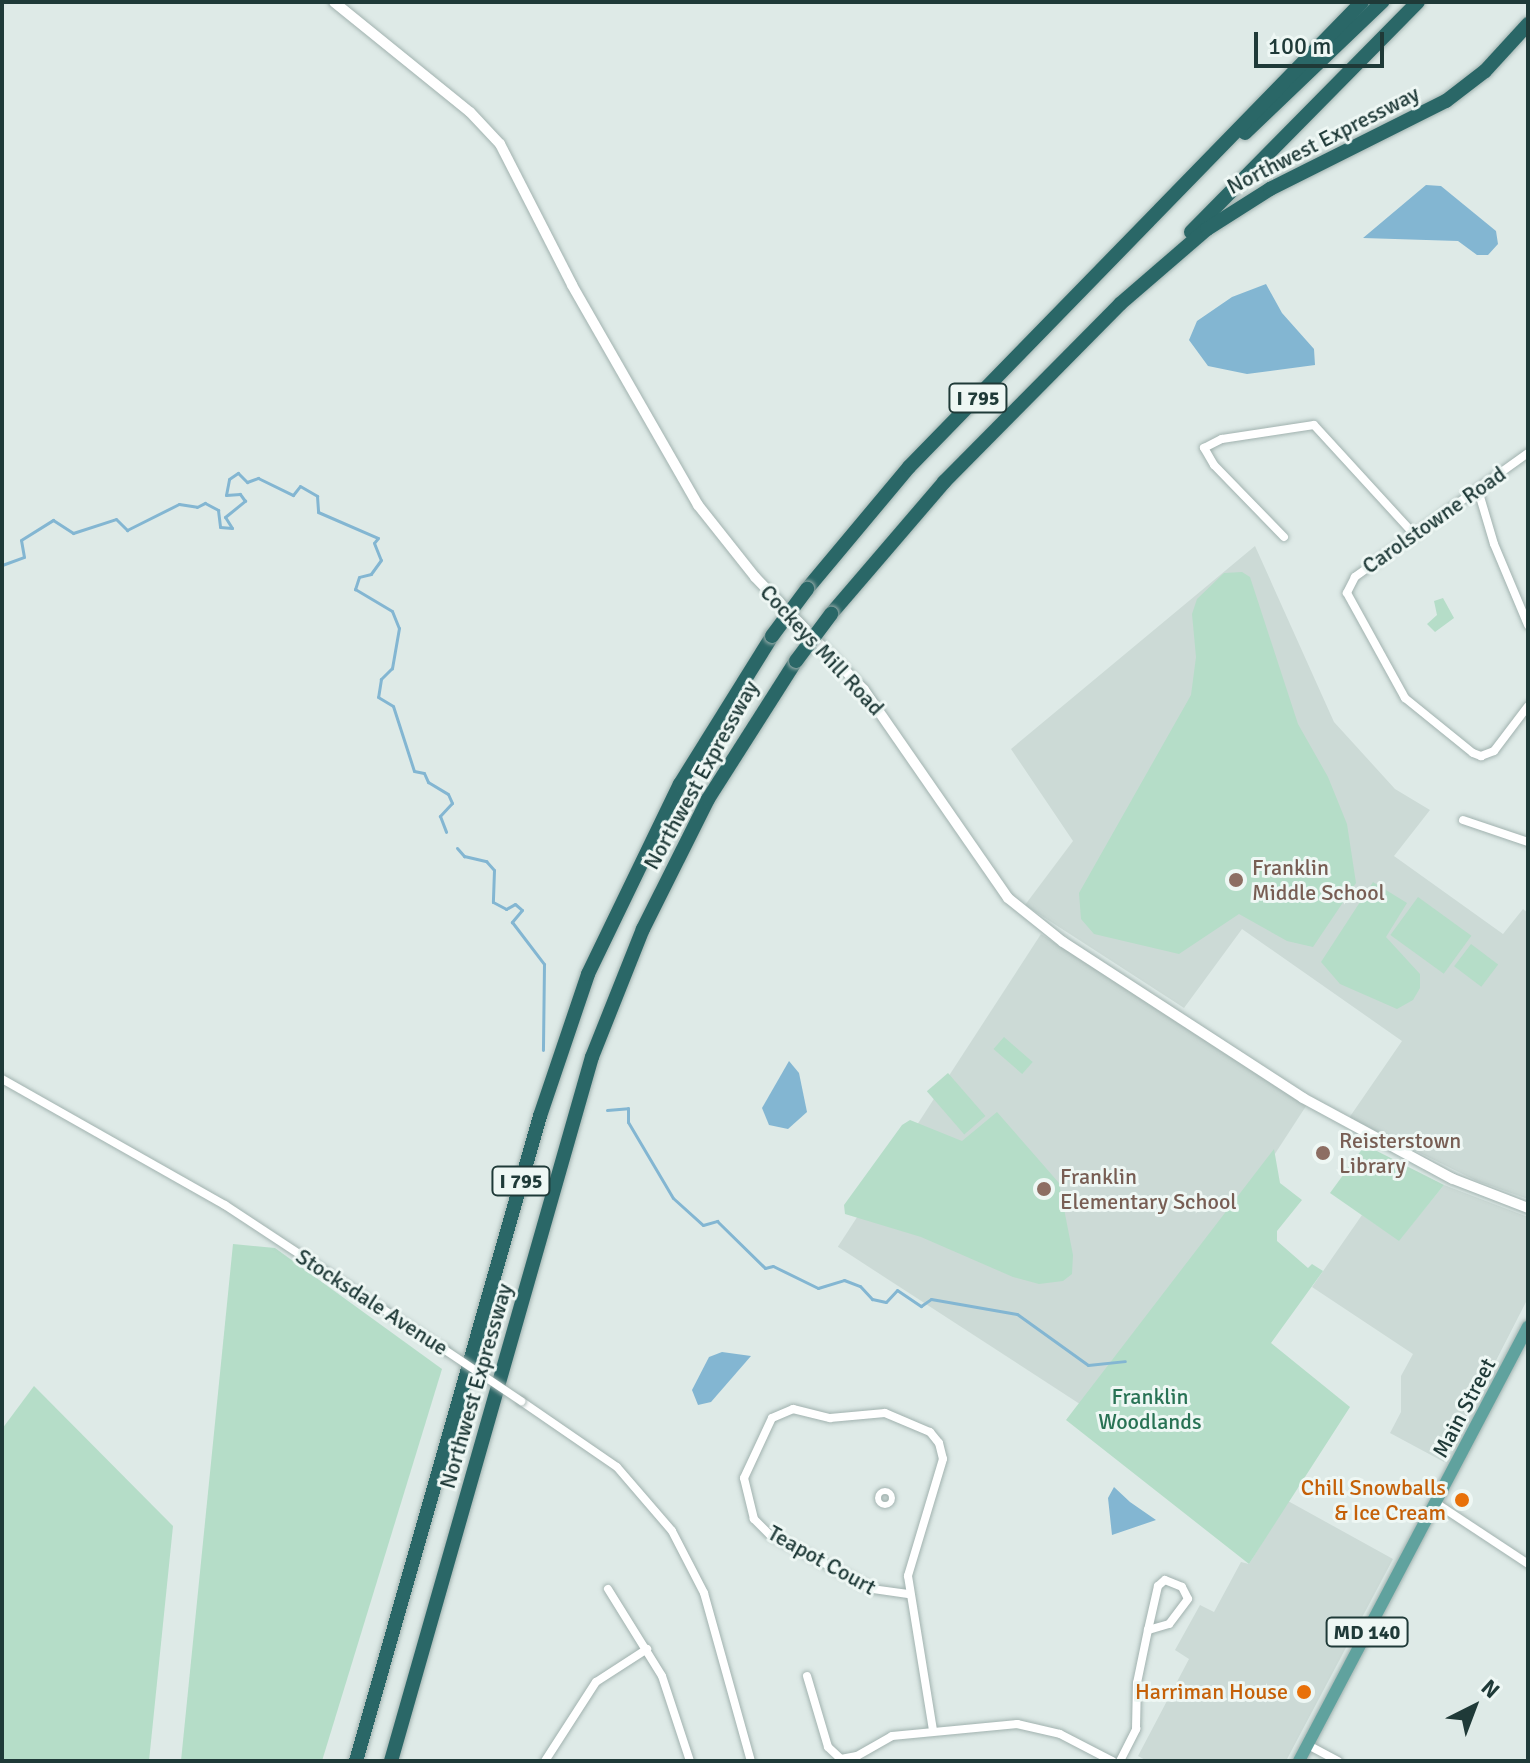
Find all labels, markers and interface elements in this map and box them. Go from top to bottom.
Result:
scale bar [1258,16,1388,66]
text: 100 m [1268,31,1331,61]
street label: Northwest Expressway [1223,80,1423,200]
road number: I 795 [948,382,1008,414]
street label: Carolstowne Road [1357,461,1511,579]
street label: Cockeys Mill Road [755,579,889,721]
street label: Northwest Expressway [638,676,764,874]
place label: Franklin Middle School [1252,854,1385,906]
marker: Franklin Middle School [1227,871,1245,889]
place label: Reisterstown Library [1339,1127,1461,1178]
marker: Reisterstown Library [1314,1144,1332,1162]
place label: Franklin Elementary School [1060,1163,1237,1214]
road number: I 795 [491,1165,551,1197]
marker: Franklin Elementary School [1035,1180,1053,1198]
street label: Stocksdale Avenue [291,1243,453,1361]
street label: Northwest Expressway [434,1280,518,1492]
street label: Main Street [1427,1354,1501,1462]
park label: Franklin Woodlands [1098,1383,1202,1434]
place label: Chill Snowballs & Ice Cream [1301,1474,1446,1526]
marker: Chill Snowballs & Ice Cream [1453,1491,1471,1509]
street label: Teapot Court [763,1520,881,1600]
road number: MD 140 [1325,1616,1409,1648]
north arrow [1434,1667,1514,1747]
text: N [1476,1674,1505,1704]
place label: Harriman House [1135,1679,1288,1705]
marker: Harriman House [1295,1683,1313,1701]

